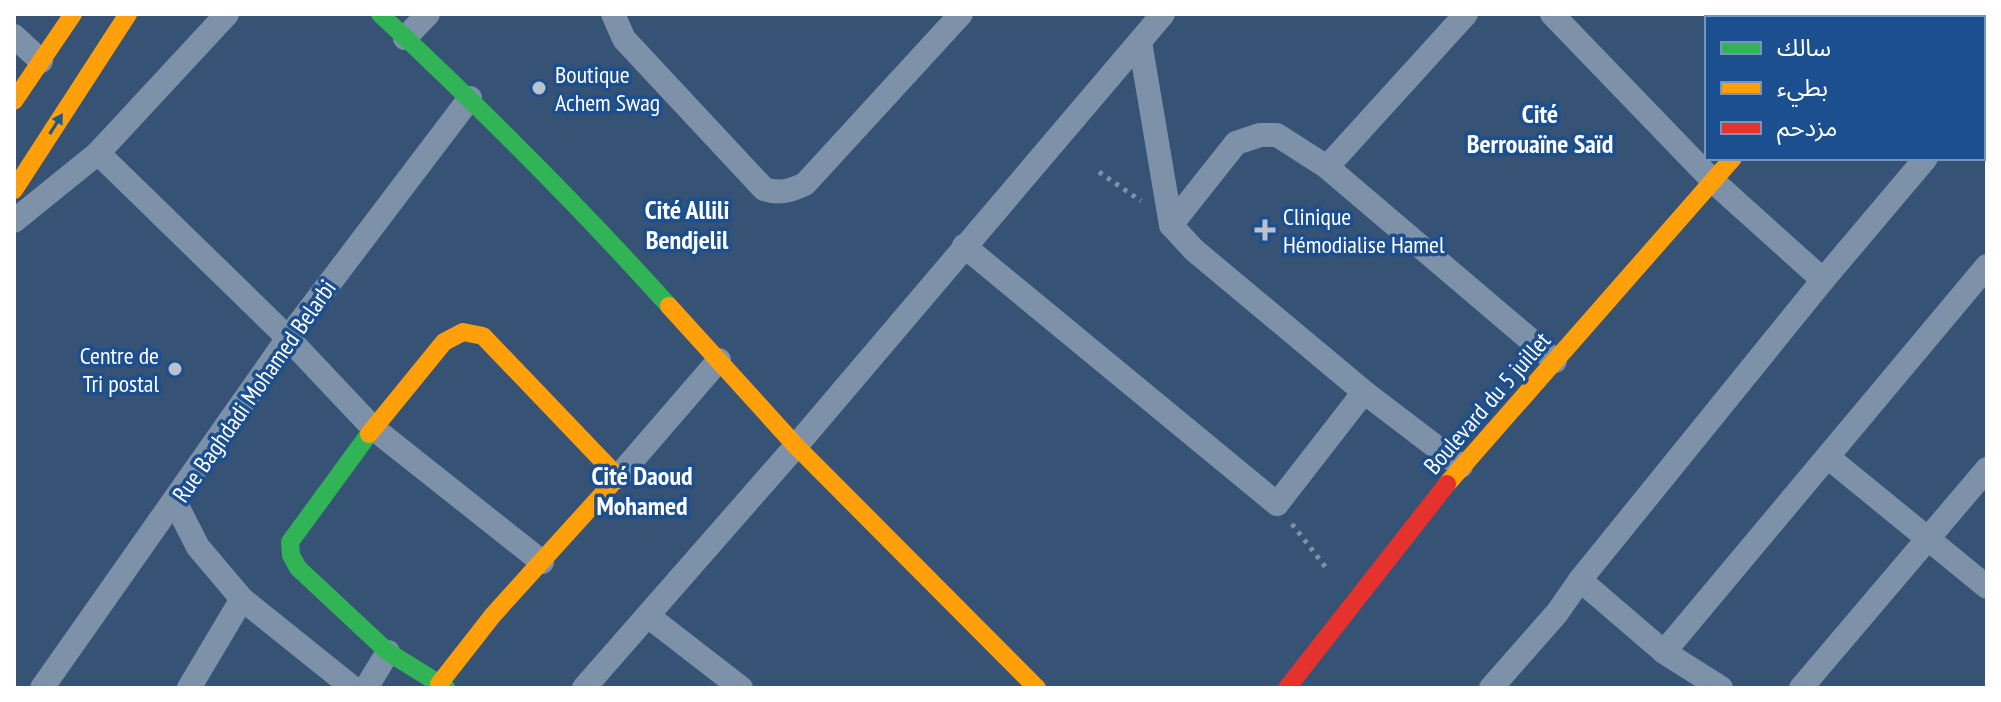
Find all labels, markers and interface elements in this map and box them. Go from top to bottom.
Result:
legend [1705,16,1985,160]
text: سالك [1777,32,1831,63]
place label: Boutique Achem Swag [555,59,660,118]
text: بطيء [1777,72,1828,107]
marker: Boutique Achem Swag [530,79,548,97]
district label: Cité Berrouaïne Saïd [1467,97,1613,160]
text: مزدحم [1777,112,1837,145]
one-way arrow [48,113,62,135]
district label: Cité Allili Bendjelil [645,193,729,256]
place label: Clinique Hémodialise Hamel [1283,201,1445,260]
marker: Clinique Hémodialise Hamel [1254,219,1276,241]
street label: Rue Baghdadi Mohamed Belarbi [165,274,343,508]
street label: Boulevard du 5 juillet [1417,325,1557,480]
place label: Centre de Tri postal [80,340,159,399]
marker: Centre de Tri postal [166,360,184,378]
district label: Cité Daoud Mohamed [591,459,693,522]

